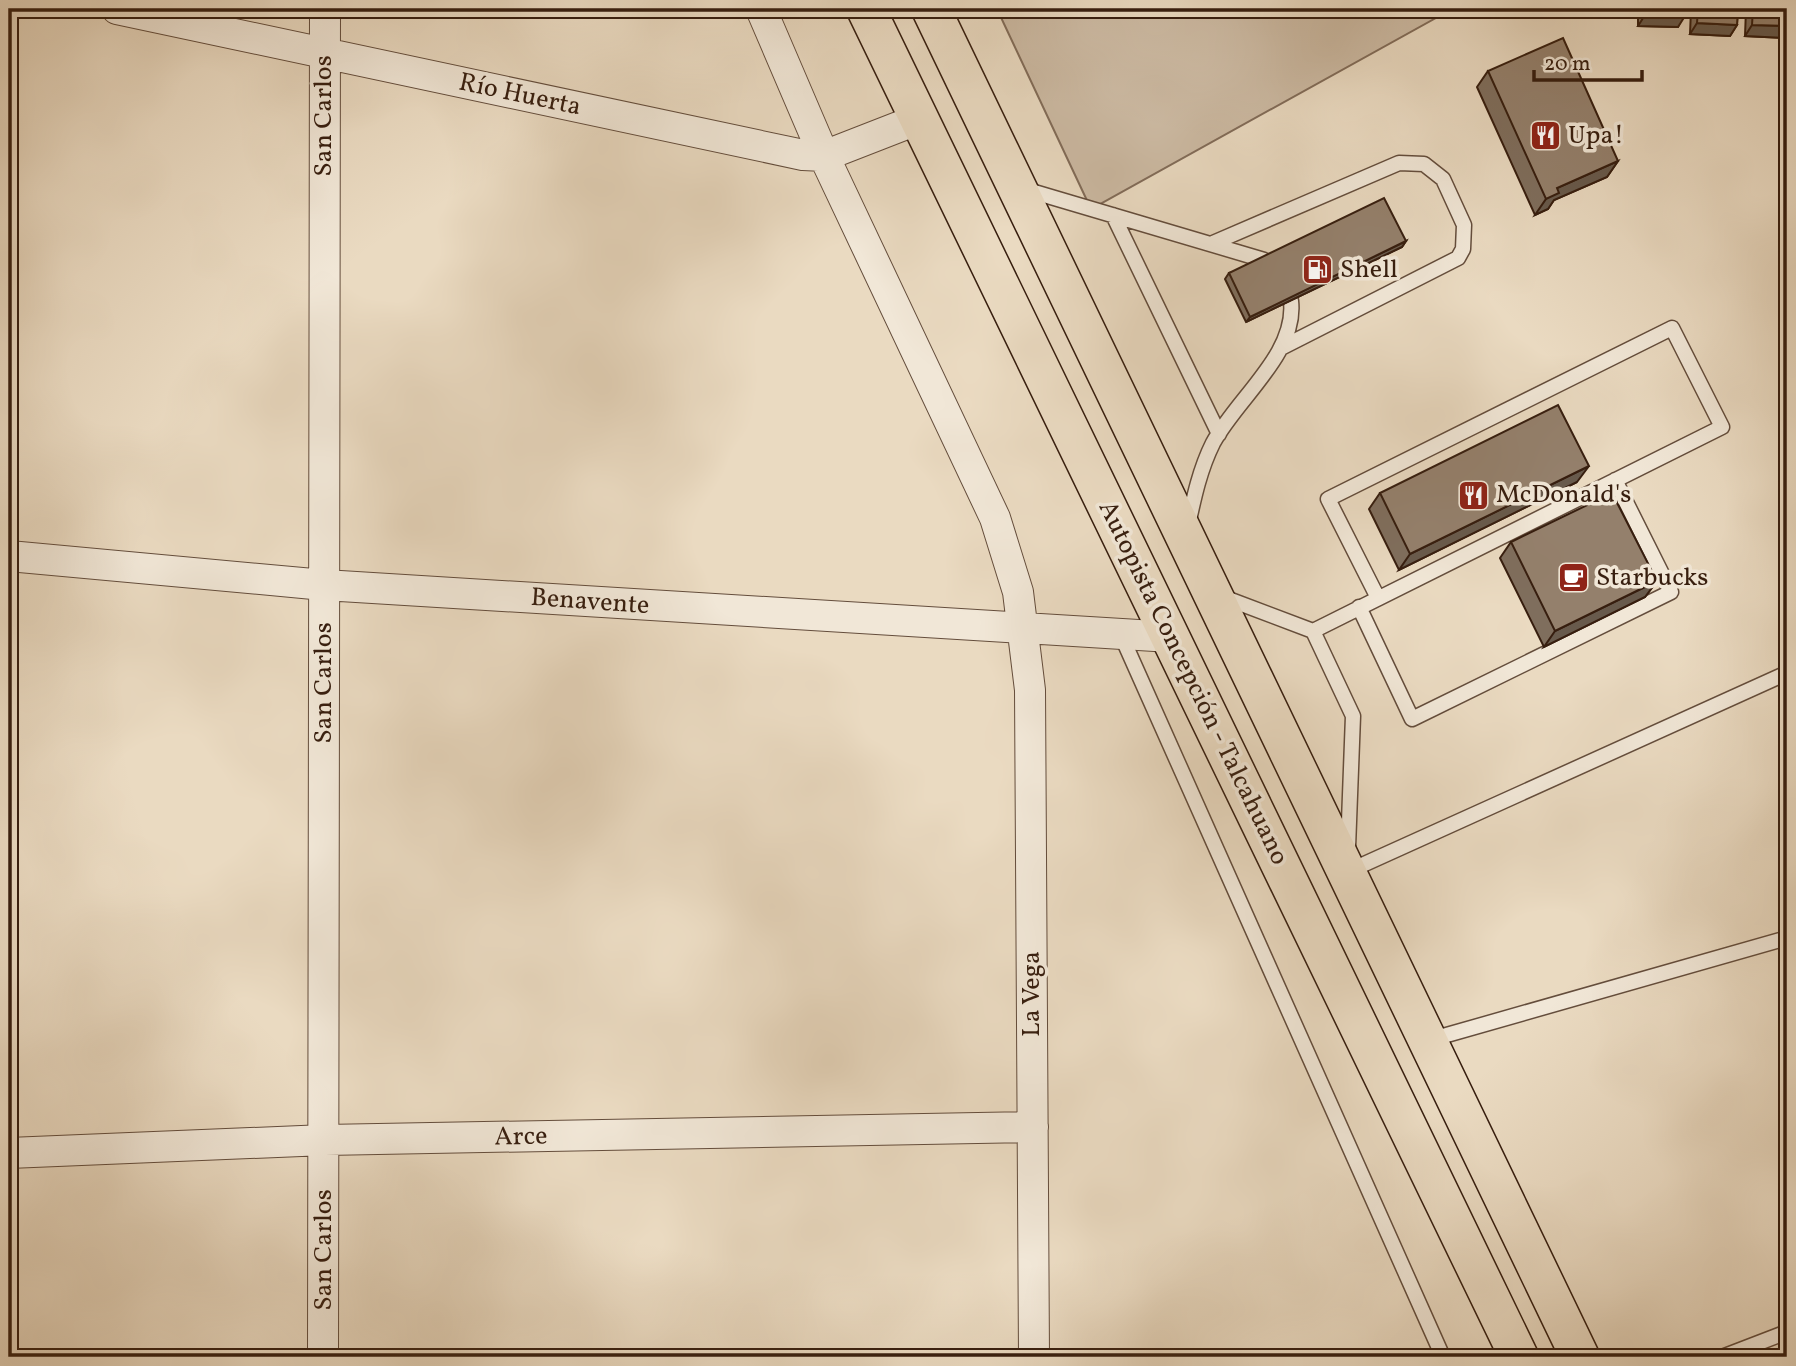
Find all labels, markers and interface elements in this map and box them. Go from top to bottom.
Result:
scale bar [1534,38,1642,82]
text: 20 m [1544,50,1590,79]
street label: San Carlos [306,55,342,177]
street label: Río Huerta [456,64,584,126]
place label: Upa! [1568,118,1624,154]
restaurant icon: Upa! [1528,119,1562,153]
place label: Shell [1340,252,1398,288]
fuel station icon: Shell [1300,253,1334,287]
place label: McDonald's [1496,477,1631,513]
restaurant icon: McDonald's [1456,478,1490,512]
street label: Autopista Concepción - Talcahuano [1089,495,1297,871]
place label: Starbucks [1596,560,1708,596]
cafe icon: Starbucks [1556,561,1590,595]
street label: Benavente [530,580,650,624]
street label: San Carlos [306,622,342,744]
street label: La Vega [1014,951,1050,1037]
street label: Arce [494,1119,548,1155]
street label: San Carlos [306,1189,342,1311]

